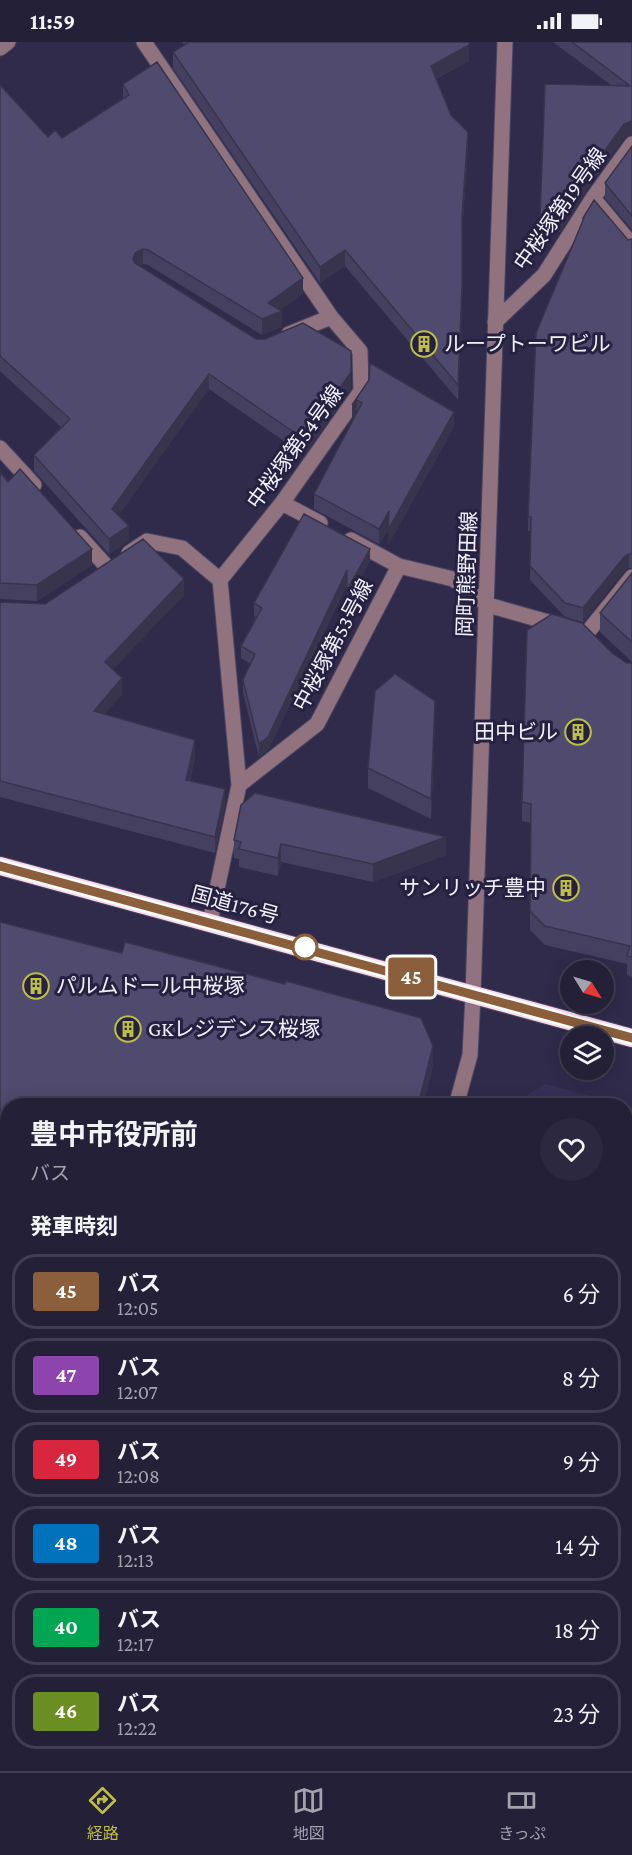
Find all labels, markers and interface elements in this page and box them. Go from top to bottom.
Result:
text: 11:59 [30,9,75,34]
street label: 中桜塚第19号線 [509,143,611,275]
building icon: ループトーワビル [409,329,439,359]
place label: ループトーワビル [444,332,611,356]
street label: 中桜塚第54号線 [242,381,348,513]
street label: 岡町熊野田線 [453,511,481,637]
street label: 中桜塚第53号線 [288,575,378,715]
building icon: 田中ビル [563,717,593,747]
place label: 田中ビル [474,720,558,744]
building icon: サンリッチ豊中 [551,873,581,903]
place label: サンリッチ豊中 [399,876,546,900]
street label: 国道176号 [188,882,282,928]
unlabelled marker [292,934,318,960]
line badge: 45 [384,958,438,996]
north arrow [560,960,614,1014]
map controls [560,960,614,1080]
text: 45 [400,965,422,989]
building icon: パルムドール中桜塚 [21,971,51,1001]
place label: パルムドール中桜塚 [56,974,245,998]
building icon: GKレジデンス桜塚 [113,1014,143,1044]
place label: GKレジデンス桜塚 [148,1017,320,1041]
button: layers [560,1026,614,1080]
button: heart [540,1118,603,1181]
text: 豊中市役所前 [30,1119,198,1150]
text: バス [30,1162,70,1184]
text: 発車時刻 [30,1214,118,1239]
text: バス [117,1271,161,1296]
text: 45 [55,1279,77,1303]
text: 6 分 [563,1282,600,1307]
text: 12:05 [117,1297,158,1319]
text: バス [117,1355,161,1380]
text: 47 [56,1363,76,1387]
text: 8 分 [562,1366,600,1391]
text: 12:07 [117,1381,158,1403]
text: バス [117,1439,161,1464]
text: 49 [55,1447,77,1471]
text: 9 分 [563,1450,600,1475]
text: 12:08 [117,1465,160,1487]
text: バス [117,1523,161,1548]
text: 48 [54,1531,78,1555]
text: 14 分 [555,1534,600,1559]
text: 12:13 [117,1549,154,1571]
text: バス [117,1607,161,1632]
text: 40 [54,1615,78,1639]
text: 18 分 [555,1618,600,1643]
text: 12:17 [117,1633,154,1655]
text: バス [117,1691,161,1716]
text: 46 [55,1699,77,1723]
text: 23 分 [553,1702,600,1727]
text: 12:22 [117,1717,157,1739]
tab: 経路 [86,1784,119,1844]
tab: 地図 [292,1784,325,1844]
tab: きっぷ [498,1784,546,1844]

